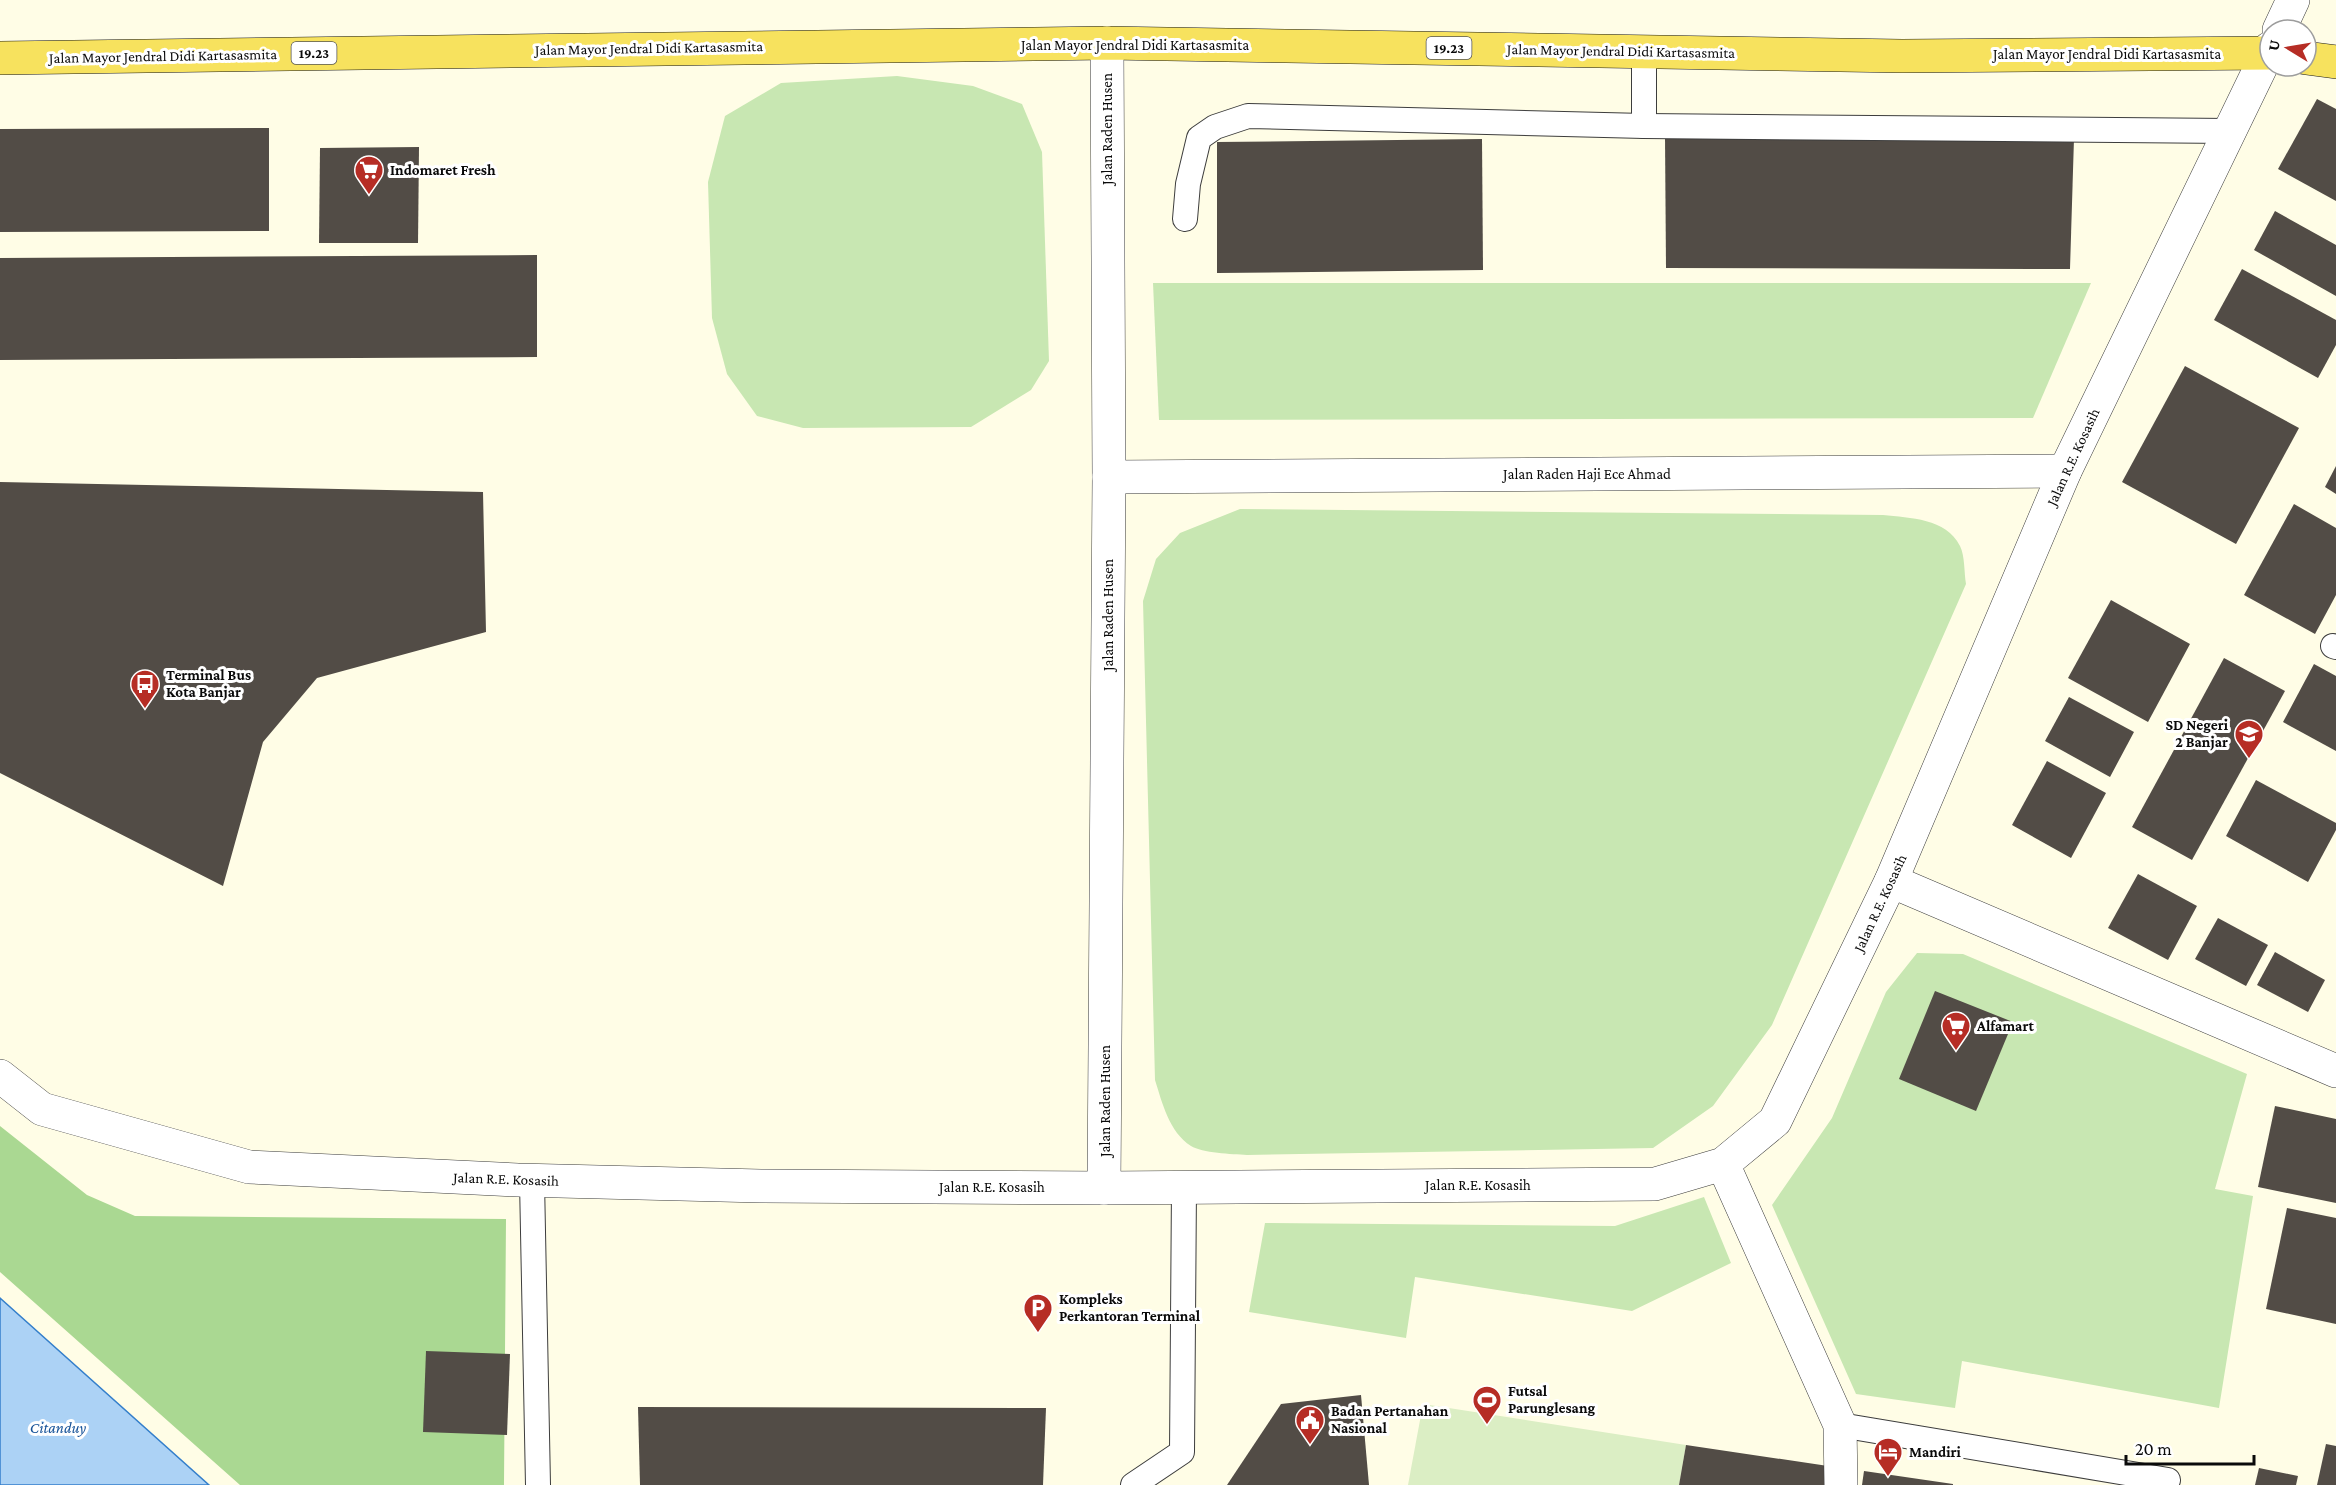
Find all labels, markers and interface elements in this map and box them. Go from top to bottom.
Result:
north arrow [2258,18,2318,78]
street label: Jalan Mayor Jendral Didi Kartasasmita [1019,37,1249,54]
road number: 19.23 [1426,37,1472,59]
street label: Jalan Mayor Jendral Didi Kartasasmita [533,38,763,59]
text: U [2264,38,2283,52]
street label: Jalan Mayor Jendral Didi Kartasasmita [1505,41,1735,62]
road number: 19.23 [292,42,336,64]
street label: Jalan Mayor Jendral Didi Kartasasmita [47,46,277,67]
street label: Jalan Mayor Jendral Didi Kartasasmita [1991,46,2221,63]
street label: Jalan Raden Husen [1099,73,1116,187]
supermarket icon: Indomaret Fresh [353,154,385,196]
place label: Indomaret Fresh [390,162,496,178]
street label: Jalan R.E. Kosasih [2043,406,2104,511]
street label: Jalan Raden Haji Ece Ahmad [1501,466,1671,483]
street label: Jalan Raden Husen [1100,559,1117,673]
place label: Terminal Bus Kota Banjar [166,667,251,701]
bus stop icon: Terminal Bus Kota Banjar [129,668,161,710]
place label: SD Negeri 2 Banjar [2165,717,2229,751]
school or university icon: SD Negeri 2 Banjar [2233,718,2265,760]
street label: Jalan R.E. Kosasih [1850,852,1911,957]
supermarket icon: Alfamart [1940,1010,1972,1052]
place label: Alfamart [1976,1018,2034,1034]
street label: Jalan Raden Husen [1097,1045,1114,1159]
street label: Jalan R.E. Kosasih [451,1169,559,1190]
street label: Jalan R.E. Kosasih [1423,1177,1531,1194]
street label: Jalan R.E. Kosasih [937,1179,1045,1196]
place label: Kompleks Perkantoran Terminal [1059,1291,1201,1324]
parking icon: Kompleks Perkantoran Terminal [1022,1292,1054,1334]
place label: Futsal Parunglesang [1508,1383,1595,1416]
sports icon: Futsal Parunglesang [1471,1384,1503,1426]
place label: Badan Pertanahan Nasional [1331,1403,1449,1436]
public building icon: Badan Pertanahan Nasional [1294,1404,1326,1446]
water label: Citanduy [30,1419,86,1437]
scale bar [2126,1428,2254,1466]
hotel icon: Mandiri [1872,1436,1904,1478]
text: 20 m [2135,1439,2172,1459]
place label: Mandiri [1909,1444,1962,1460]

